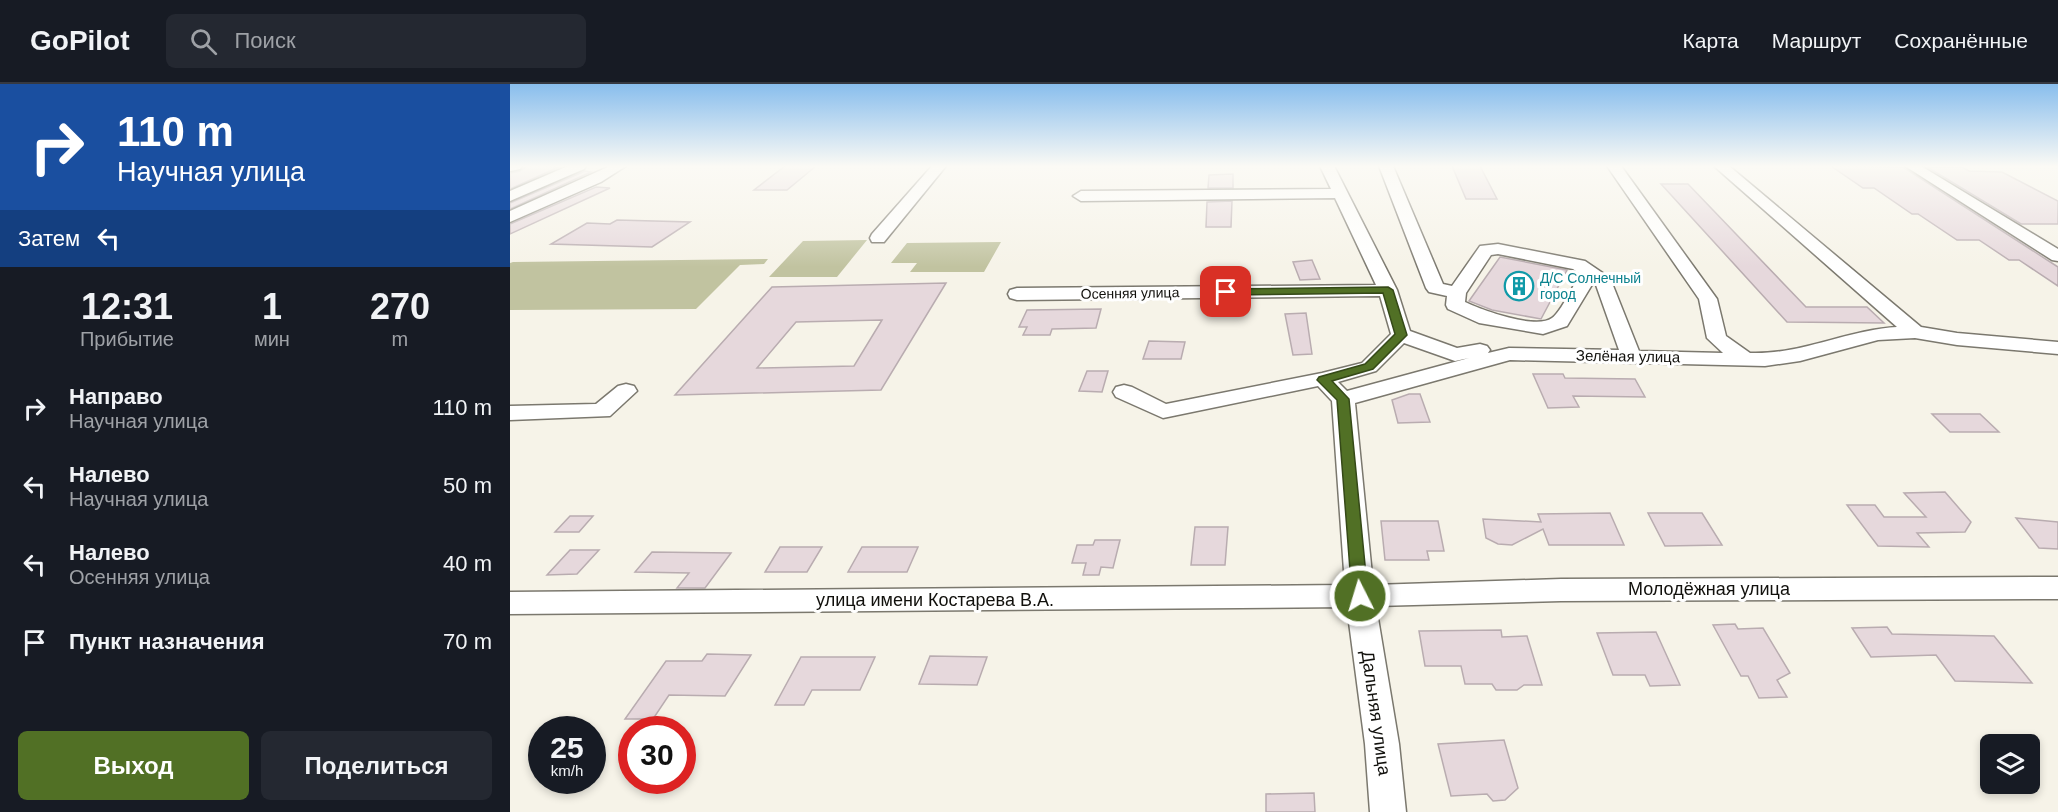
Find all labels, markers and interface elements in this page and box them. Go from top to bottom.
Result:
search box [166,14,586,68]
text: GoPilot [30,25,130,56]
icon: search [187,25,220,58]
text: Поиск [235,28,296,53]
text: Карта [1683,29,1739,52]
text: Маршрут [1772,29,1861,52]
text: Сохранённые [1894,29,2028,52]
icon: right [18,108,96,186]
text: 110 m [117,108,234,155]
text: Научная улица [117,157,305,187]
icon: left [92,222,125,255]
text: Затем [18,226,80,251]
pin [1200,266,1251,317]
building icon: Д/С Солнечный город [1503,270,1535,302]
place label: Д/С Солнечный город [1540,270,1641,302]
icon: arrive [1209,275,1242,308]
street label: Осенняя улица [1081,284,1180,302]
text: 12:31 [81,286,173,327]
text: 1 [262,286,282,327]
text: 270 [370,286,430,327]
text: Прибытие [80,328,174,350]
text: мин [254,328,290,350]
text: m [392,328,408,350]
street label: Зелёная улица [1576,347,1681,365]
text: Направо [69,384,163,409]
icon: right [18,392,51,425]
text: 110 m [432,395,492,420]
text: Научная улица [69,410,208,432]
text: Налево [69,462,150,487]
icon: left [18,470,51,503]
text: 50 m [443,473,492,498]
text: Научная улица [69,488,208,510]
text: Налево [69,540,150,565]
icon: left [18,548,51,581]
text: 40 m [443,551,492,576]
position arrow [1328,564,1392,628]
text: Осенняя улица [69,566,210,588]
street label: Молодёжная улица [1628,579,1791,599]
street label: улица имени Костарева В.А. [816,590,1054,610]
icon: arrive [18,626,51,659]
text: Пункт назначения [69,629,265,654]
text: 70 m [443,629,492,654]
street label: Дальняя улица [1357,649,1395,778]
speed limit sign: 30 [618,716,696,794]
button: Выход [18,731,249,800]
button: Поделиться [261,731,492,800]
text: 25 [550,731,584,764]
map controls [1980,734,2040,794]
button: layers [1980,734,2040,794]
text: km/h [551,762,583,779]

